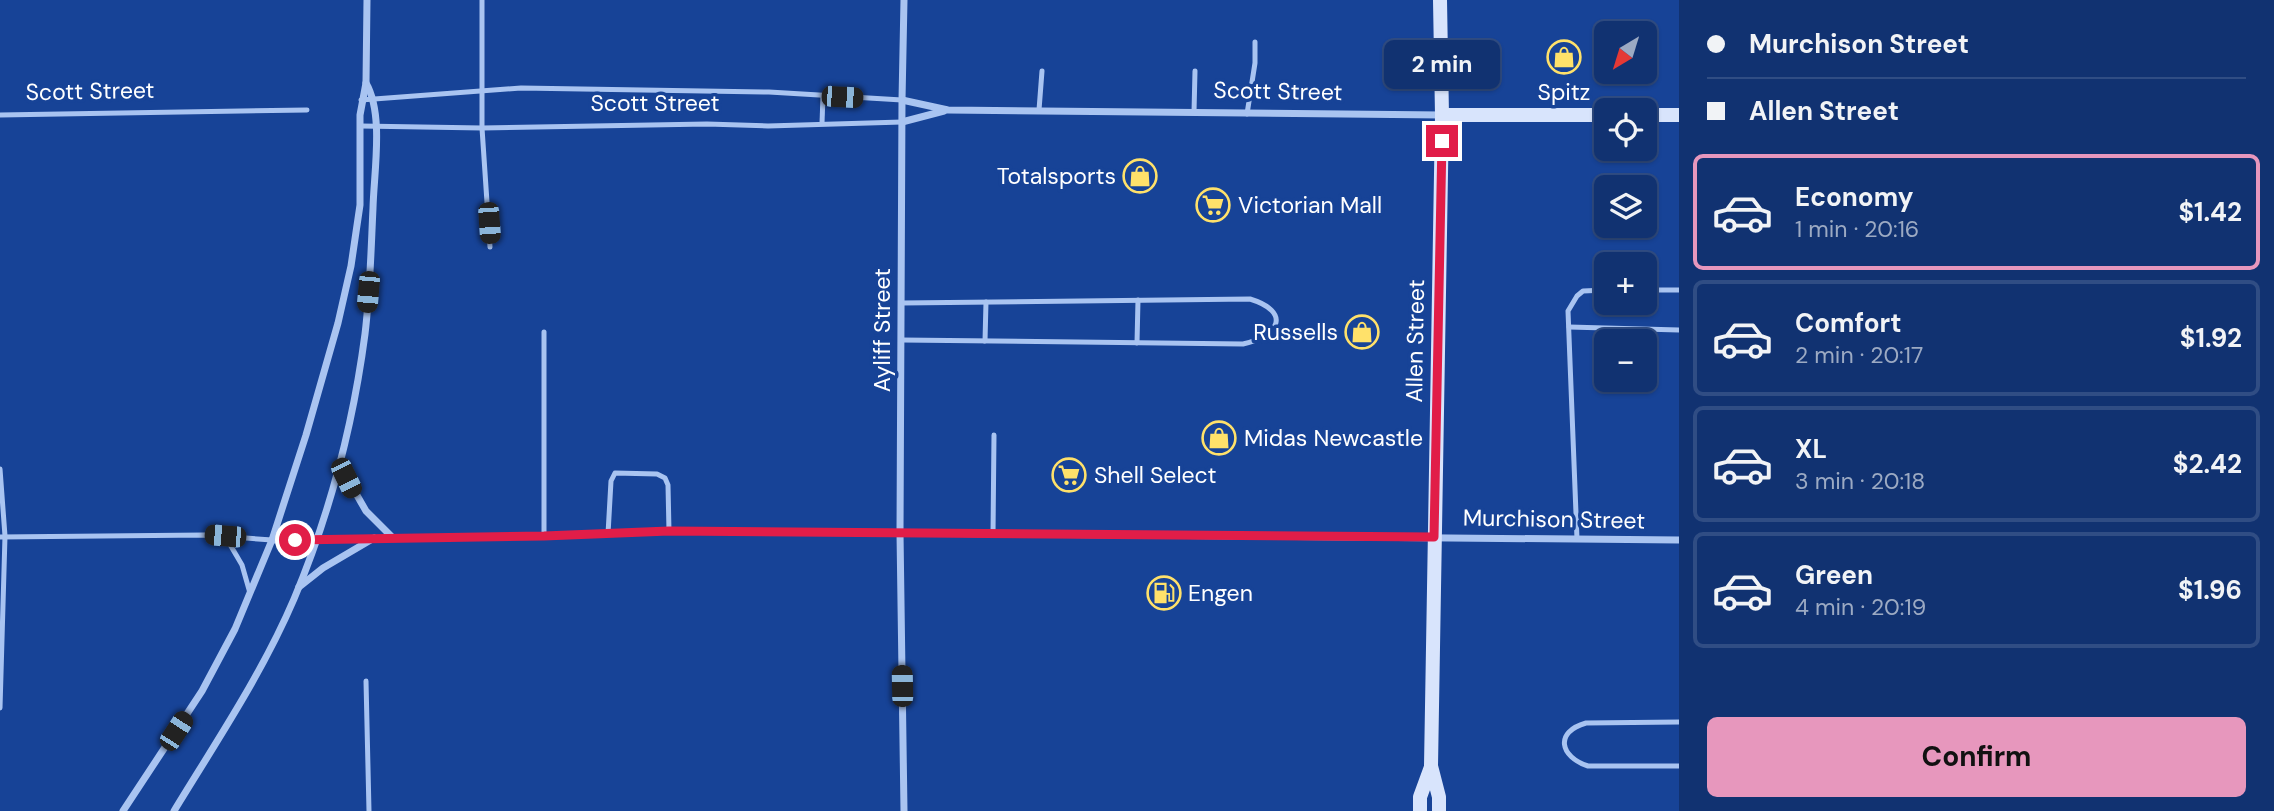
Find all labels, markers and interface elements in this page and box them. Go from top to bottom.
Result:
north arrow [1594,21,1657,84]
map controls [1594,21,1657,392]
text: Murchison Street [1749,27,1969,61]
shop icon: Spitz [1545,38,1583,76]
callout: 2 min [1384,40,1500,88]
text: 2 min [1412,49,1472,79]
street label: Scott Street [25,75,155,107]
street label: Scott Street [1213,75,1343,107]
place label: Spitz [1538,77,1590,107]
car [821,85,864,109]
street label: Scott Street [590,88,720,118]
text: Allen Street [1749,94,1899,128]
button: locate [1594,98,1657,161]
route end [1426,125,1458,157]
shop icon: Totalsports [1121,157,1159,195]
place label: Totalsports [997,161,1116,191]
button: layers [1594,175,1657,238]
text: Economy [1795,180,1913,214]
icon: car [1711,181,1774,244]
supermarket icon: Victorian Mall [1194,186,1232,224]
place label: Victorian Mall [1238,190,1382,220]
text: $1.42 [2178,195,2242,229]
car [478,201,501,245]
text: 1 min · 20:16 [1795,214,1919,244]
button: + [1594,252,1657,315]
street label: Ayliff Street [867,268,897,392]
car [356,270,381,314]
street label: Allen Street [1399,279,1431,403]
text: Comfort [1795,306,1901,340]
icon: car [1711,307,1774,370]
shop icon: Russells [1343,313,1381,351]
place label: Russells [1253,317,1338,347]
text: $1.92 [2180,321,2242,355]
button: − [1594,329,1657,392]
text: 2 min · 20:17 [1795,340,1923,370]
shop icon: Midas Newcastle [1200,419,1238,457]
place label: Midas Newcastle [1244,423,1423,453]
text: XL [1795,432,1827,466]
icon: car [1711,433,1774,496]
text: $2.42 [2173,447,2242,481]
car [328,455,365,501]
supermarket icon: Shell Select [1050,456,1088,494]
place label: Shell Select [1094,460,1216,490]
text: 3 min · 20:18 [1795,466,1925,496]
street label: Murchison Street [1463,502,1645,536]
car [204,524,247,548]
route start [279,524,311,556]
text: Green [1795,558,1873,592]
icon: car [1711,559,1774,622]
text: $1.96 [2178,573,2242,607]
fuel station icon: Engen [1145,574,1183,612]
place label: Engen [1188,578,1253,608]
text: 4 min · 20:19 [1795,592,1926,622]
car [892,665,913,707]
car [156,708,197,754]
button: Confirm [1707,717,2246,797]

